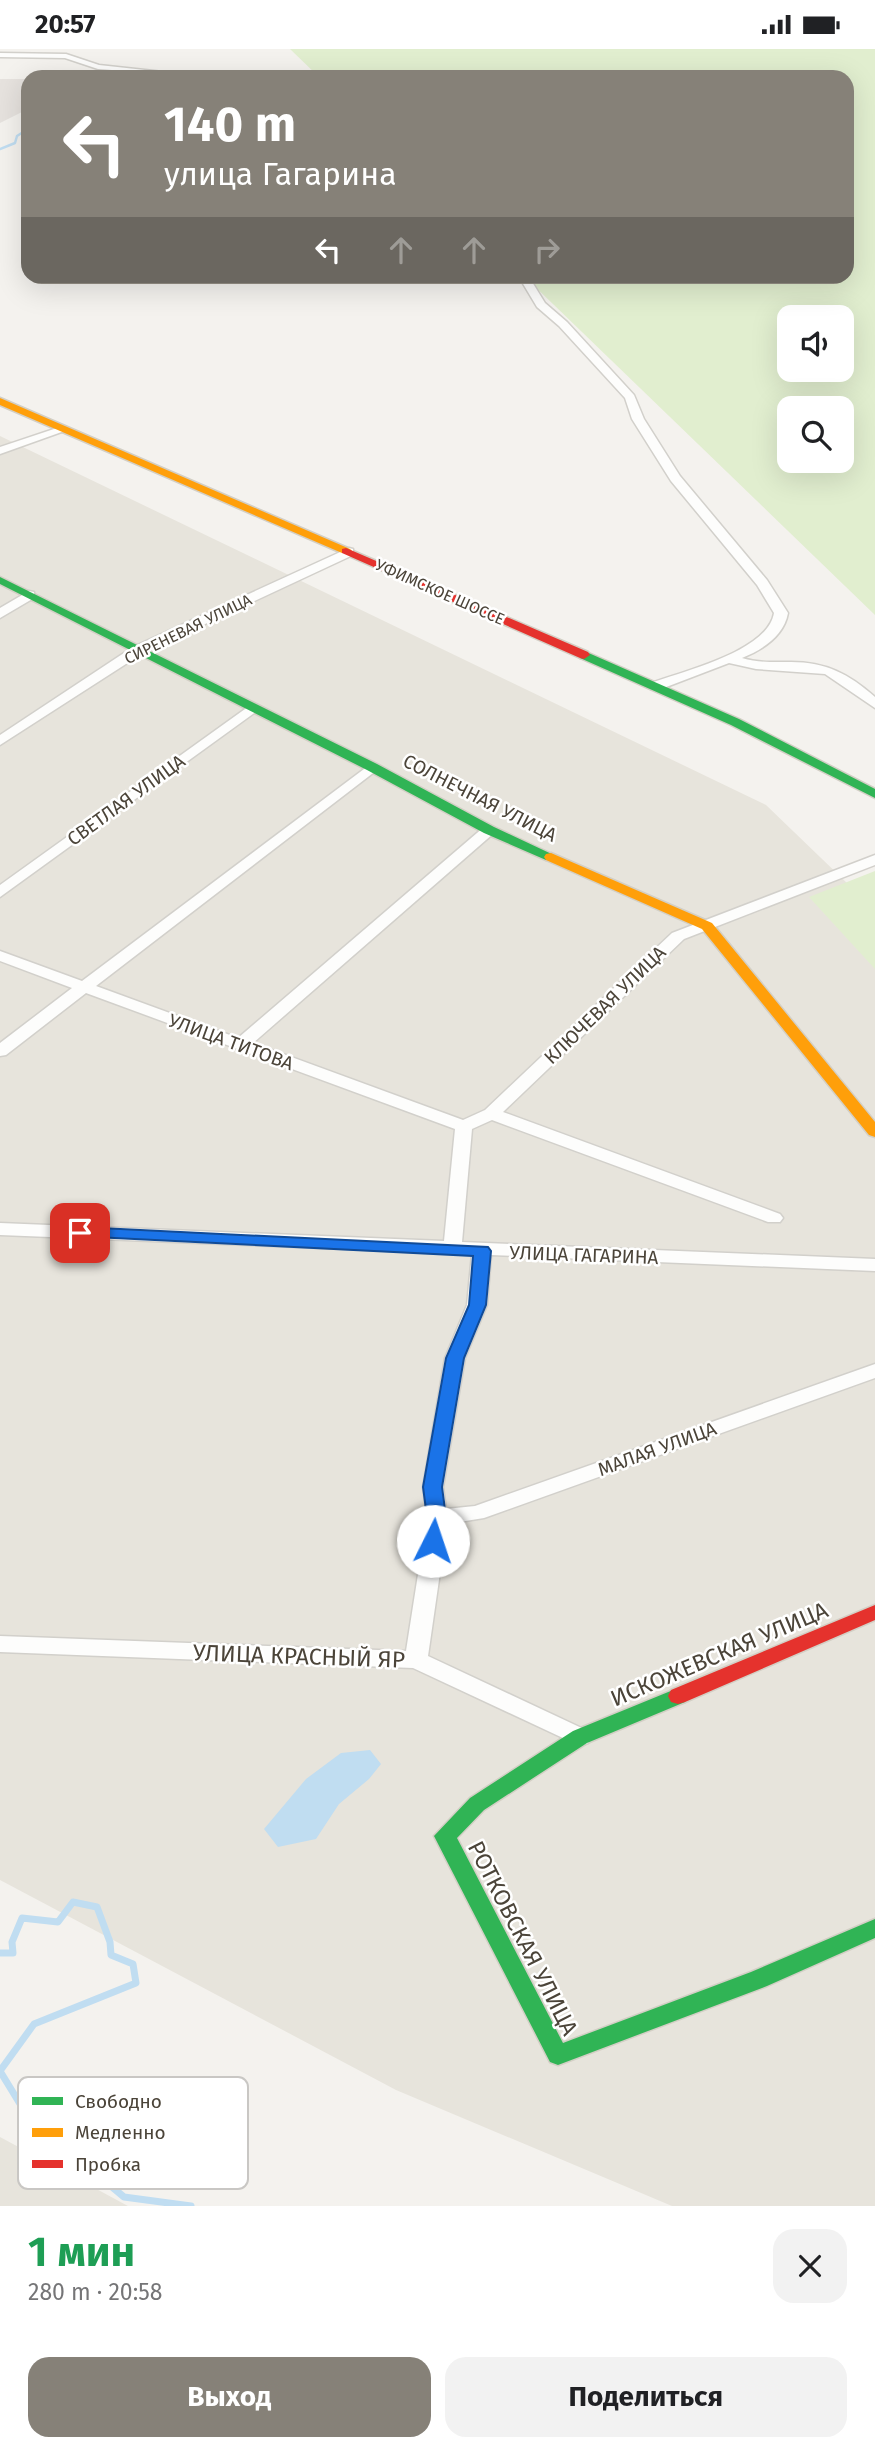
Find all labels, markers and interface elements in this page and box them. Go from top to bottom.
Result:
text: 20:57 [35,9,95,40]
text: 140 m [164,95,296,154]
icon: left [49,98,140,189]
text: улица Гагарина [164,155,397,193]
icon: left [309,231,347,269]
icon: ahead [382,231,420,269]
icon: ahead [455,231,493,269]
icon: right [528,231,566,269]
map controls [777,305,854,473]
button: sound [777,305,854,382]
button: search [777,396,854,473]
street label: УФИМСКОЕ ШОССЕ [373,555,507,629]
street label: СИРЕНЕВАЯ УЛИЦА [121,590,256,668]
street label: СВЕТЛАЯ УЛИЦА [63,749,190,850]
street label: СОЛНЕЧНАЯ УЛИЦА [399,749,561,847]
street label: КЛЮЧЕВАЯ УЛИЦА [539,941,671,1069]
street label: УЛИЦА ТИТОВА [165,1009,297,1075]
pin [50,1203,110,1263]
icon: arrive [61,1214,99,1252]
street label: УЛИЦА ГАГАРИНА [509,1241,659,1269]
street label: МАЛАЯ УЛИЦА [595,1417,720,1481]
position arrow [396,1504,470,1578]
street label: ИСКОЖЕВСКАЯ УЛИЦА [606,1595,833,1712]
street label: УЛИЦА КРАСНЫЙ ЯР [192,1638,406,1674]
street label: РОТКОВСКАЯ УЛИЦА [462,1836,585,2041]
legend [18,2077,248,2189]
text: Свободно [75,2090,162,2113]
text: Медленно [75,2121,166,2144]
text: Пробка [75,2153,141,2176]
text: 1 мин [28,2227,135,2277]
button: close [773,2229,847,2303]
text: 280 m · 20:58 [28,2278,162,2306]
button: Выход [28,2357,431,2437]
button: Поделиться [445,2357,847,2437]

